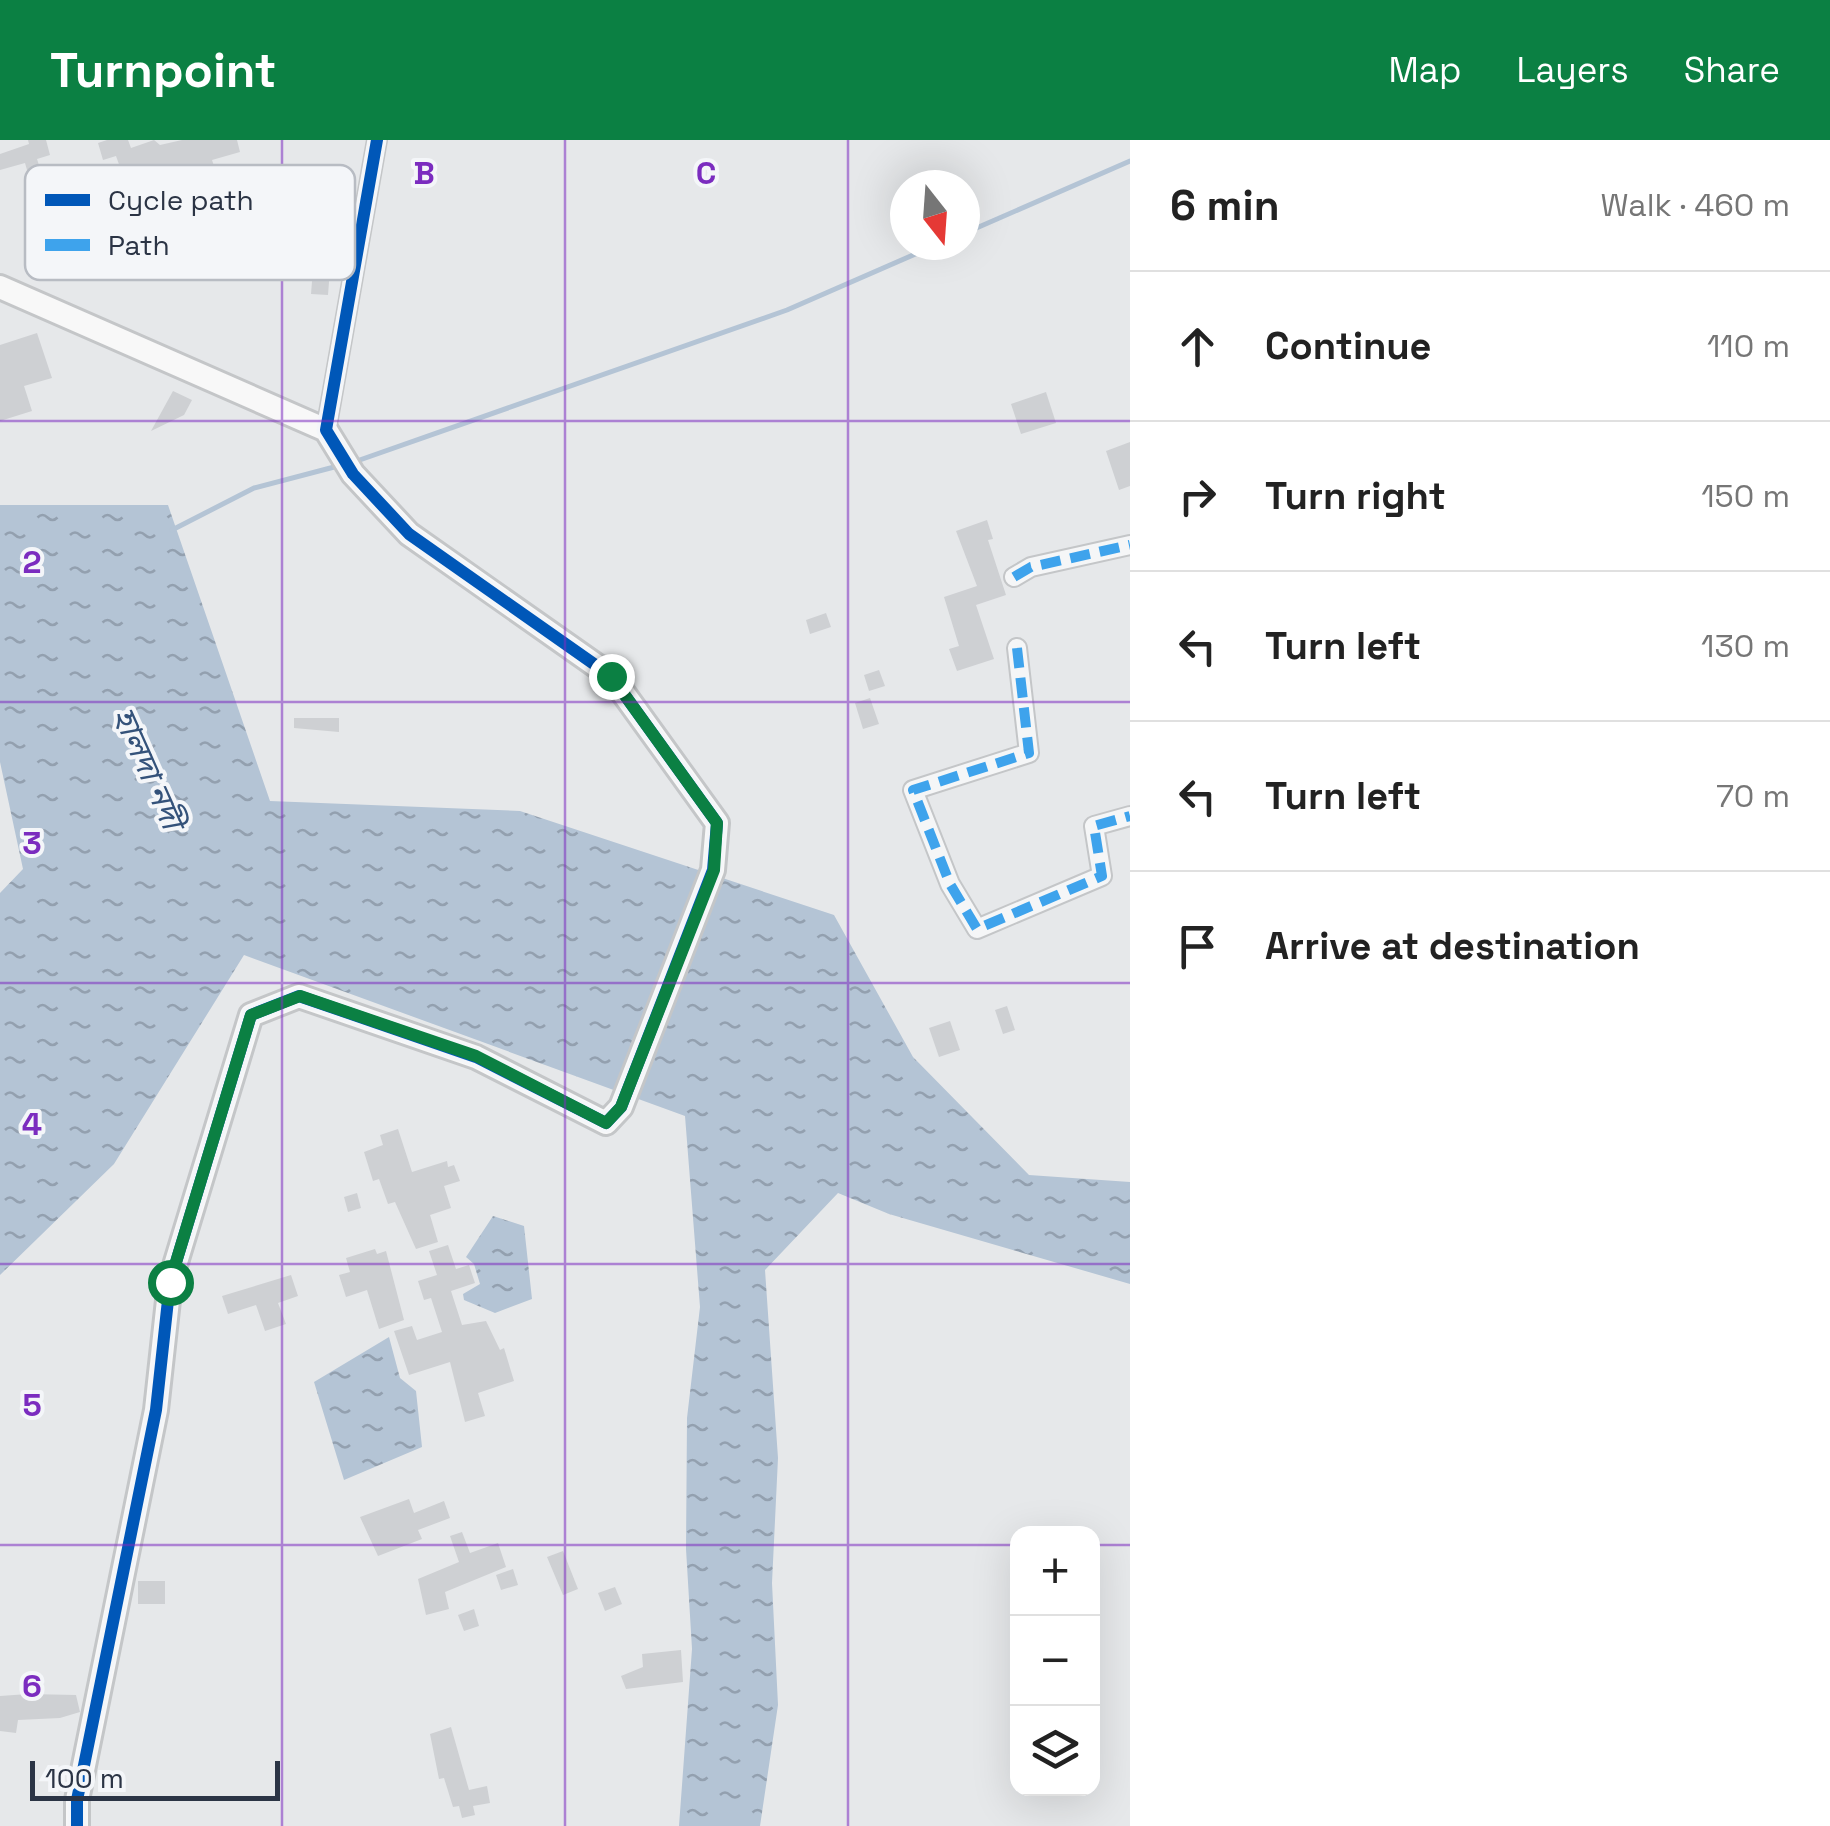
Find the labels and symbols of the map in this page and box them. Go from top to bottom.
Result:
text: B [413,153,435,193]
text: C [696,153,716,193]
legend [25,165,355,280]
north arrow [890,170,980,260]
text: Cycle path [108,182,254,218]
text: Path [108,227,170,263]
text: 2 [22,542,42,582]
route end [589,654,635,700]
water label: হালদা নদী [104,701,195,840]
text: 3 [22,823,42,863]
text: 4 [22,1104,42,1144]
route start [148,1260,194,1306]
text: 5 [22,1385,42,1425]
text: 6 [22,1666,42,1706]
scale bar [30,1756,280,1800]

